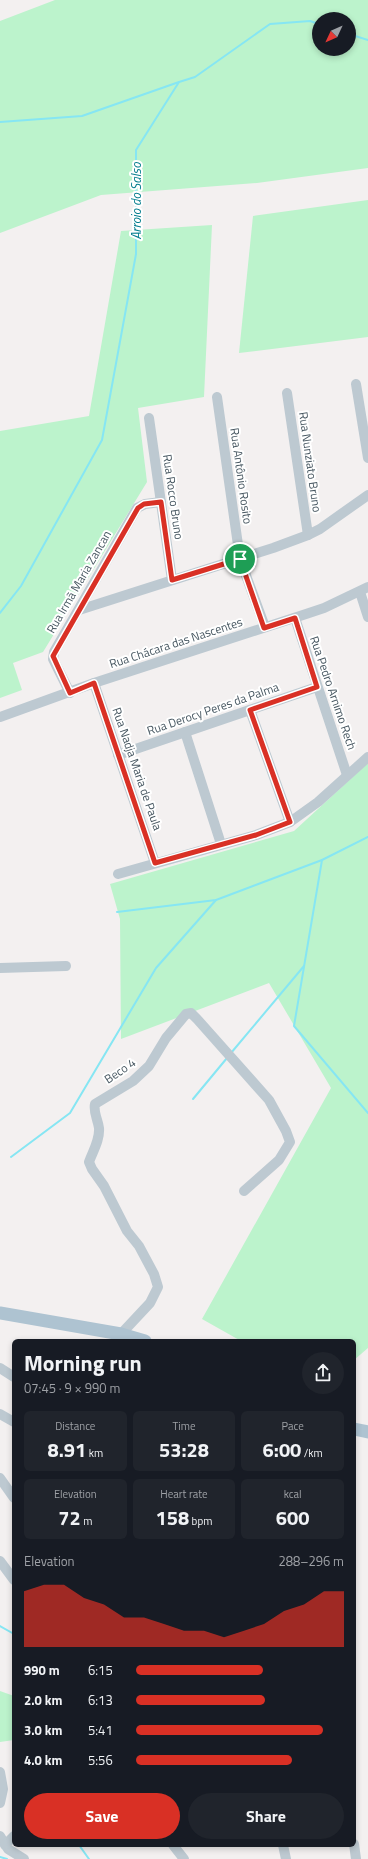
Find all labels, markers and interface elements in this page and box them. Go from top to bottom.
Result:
north arrow [312,12,356,56]
map controls [312,12,356,56]
water label: Arroio do Salso [126,162,146,240]
street label: Rua Nunziato Bruno [294,410,327,513]
street label: Rua Antônio Rosito [225,427,258,525]
street label: Rua Rocco Bruno [158,453,189,541]
street label: Rua Irmã Maria Zancan [41,527,116,637]
pin [223,542,257,576]
icon: arrive [229,548,251,570]
street label: Rua Chácara das Nascentes [107,612,245,673]
street label: Rua Pedro Arnimo Rech [305,633,362,752]
street label: Rua Derocy Peres da Palma [144,677,281,740]
street label: Rua Nadja Maria de Paula [108,705,167,833]
street label: Beco 4 [100,1053,139,1088]
text: Morning run [24,1346,142,1380]
button: share [302,1352,344,1394]
text: 07:45 · 9 × 990 m [24,1378,120,1398]
text: Distance [55,1418,95,1434]
text: Time [173,1418,195,1434]
text: Pace [282,1418,304,1434]
text: 8.91 [48,1434,86,1465]
text: 53:28 [159,1434,209,1465]
text: 6:00 [263,1434,301,1465]
text: km [86,1445,103,1461]
text: /km [301,1445,323,1461]
text: Elevation [54,1486,97,1502]
text: Heart rate [160,1486,208,1502]
text: kcal [284,1486,302,1502]
text: 72 [58,1502,81,1533]
text: 158 [156,1502,189,1533]
text: 600 [276,1502,309,1533]
text: m [81,1513,92,1529]
text: bpm [189,1513,212,1529]
text: Elevation [24,1551,75,1571]
text: 288–296 m [278,1551,344,1571]
text: 990 m [24,1660,60,1680]
text: 6:15 [88,1660,113,1680]
text: 2.0 km [24,1690,62,1710]
text: 6:13 [88,1690,113,1710]
text: 3.0 km [24,1720,62,1740]
text: 5:41 [88,1720,113,1740]
text: 4.0 km [24,1750,62,1770]
text: 5:56 [88,1750,113,1770]
button: Save [24,1793,180,1839]
button: Share [188,1793,344,1839]

